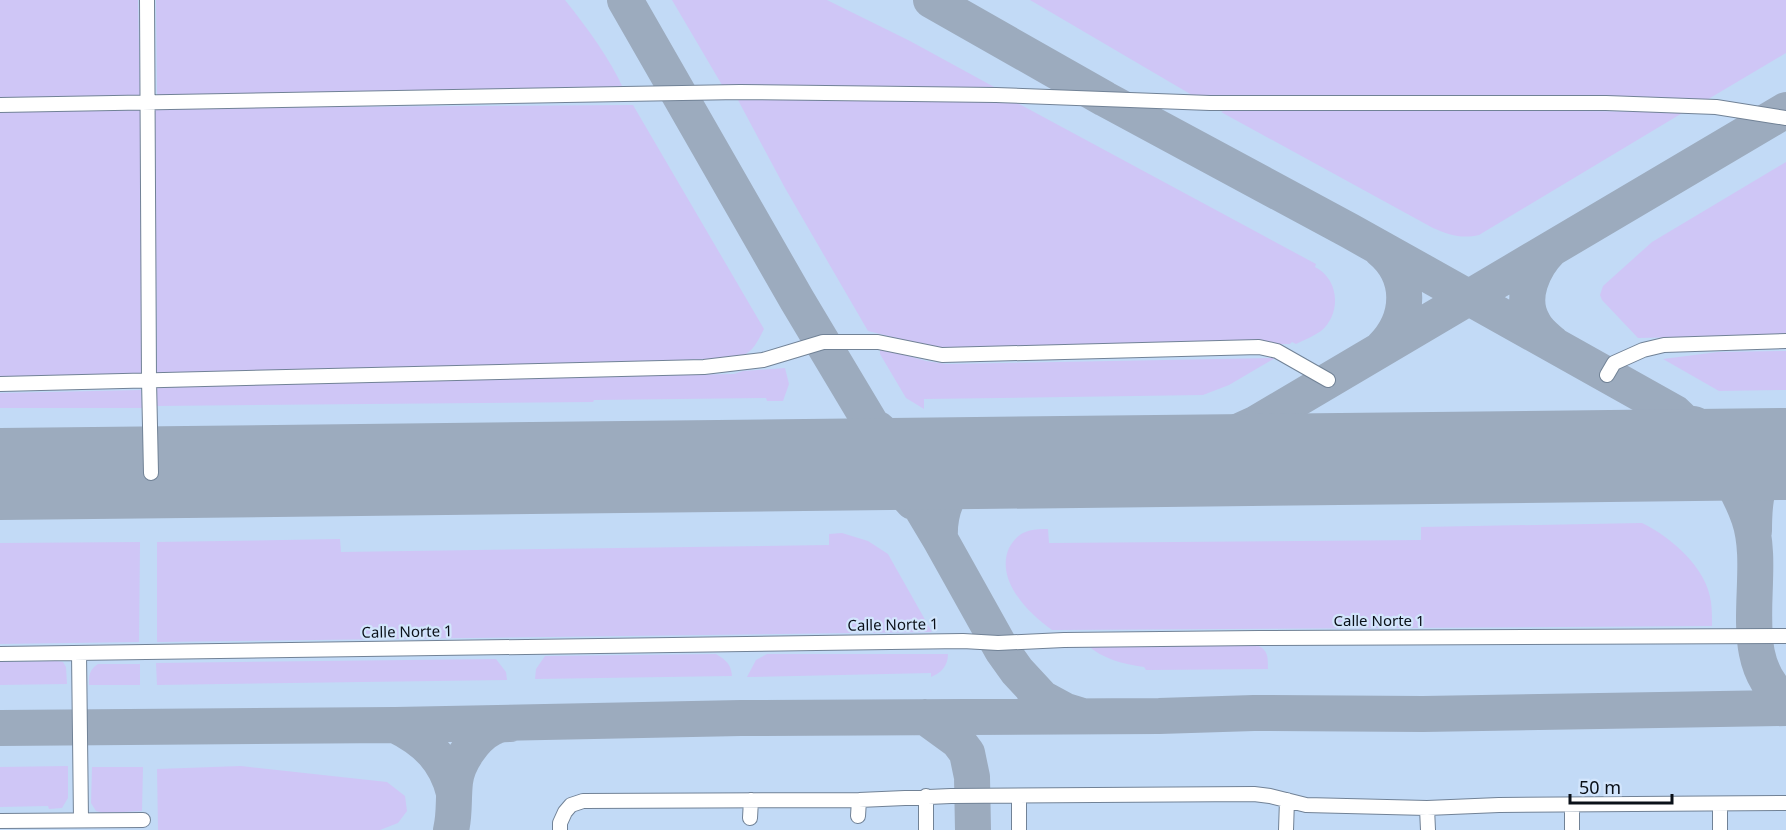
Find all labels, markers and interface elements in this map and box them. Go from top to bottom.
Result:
street label: Calle Norte 1 [1333,610,1425,630]
street label: Calle Norte 1 [847,613,939,635]
street label: Calle Norte 1 [361,620,453,642]
scale bar [1570,767,1672,805]
text: 50 m [1579,775,1621,799]

